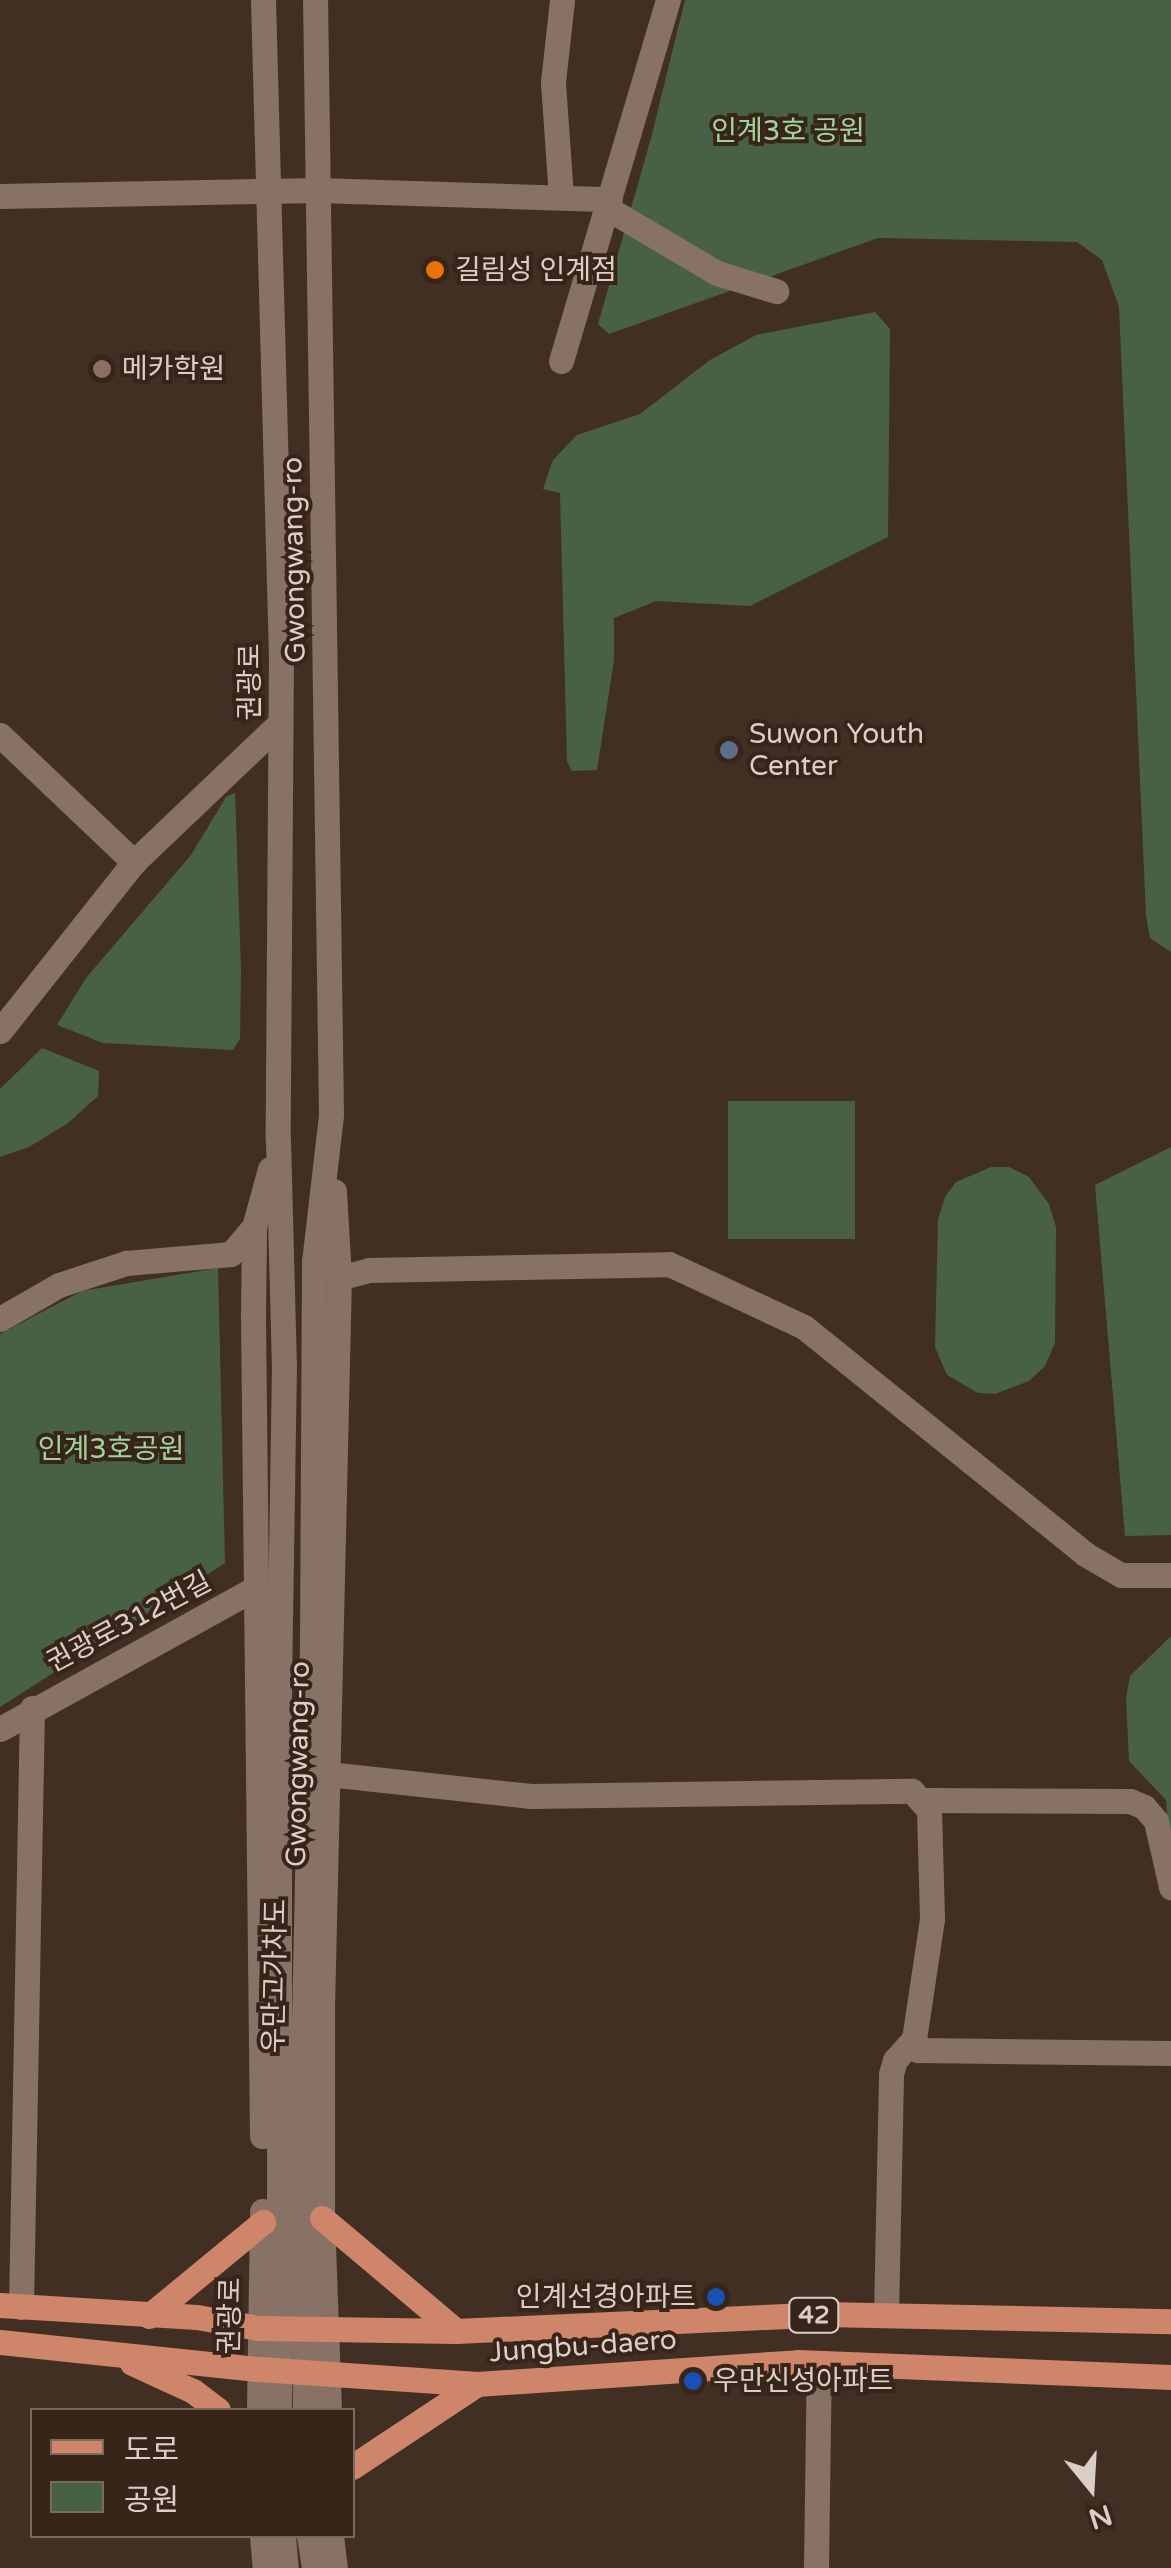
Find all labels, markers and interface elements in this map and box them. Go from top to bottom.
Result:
park label: 인계3호 공원 [711,114,865,148]
place label: 길림성 인계점 [455,253,617,287]
marker: 길림성 인계점 [424,259,446,281]
place label: 메카학원 [122,352,225,386]
marker: 메카학원 [91,358,113,380]
street label: Gwongwang-ro [275,457,313,663]
street label: 권광로 [233,643,267,721]
place label: Suwon Youth Center [749,717,924,783]
marker: Suwon Youth Center [718,739,740,761]
park label: 인계3호공원 [38,1432,184,1466]
street label: 권광로312번길 [41,1565,217,1679]
street label: Gwongwang-ro [279,1661,317,1867]
street label: 우만고가차도 [257,1898,293,2054]
street label: 권광로 [213,2277,247,2355]
place label: 인계선경아파트 [516,2280,696,2314]
marker: 인계선경아파트 [705,2286,727,2308]
road number: 42 [786,2295,842,2335]
street label: Jungbu-daero [488,2323,678,2369]
place label: 우만신성아파트 [713,2364,893,2398]
marker: 우만신성아파트 [682,2370,704,2392]
legend [30,2408,355,2538]
text: 도로 [124,2432,179,2469]
north arrow [1041,2438,1141,2538]
text: 공원 [124,2482,179,2519]
text: N [1084,2497,1116,2536]

